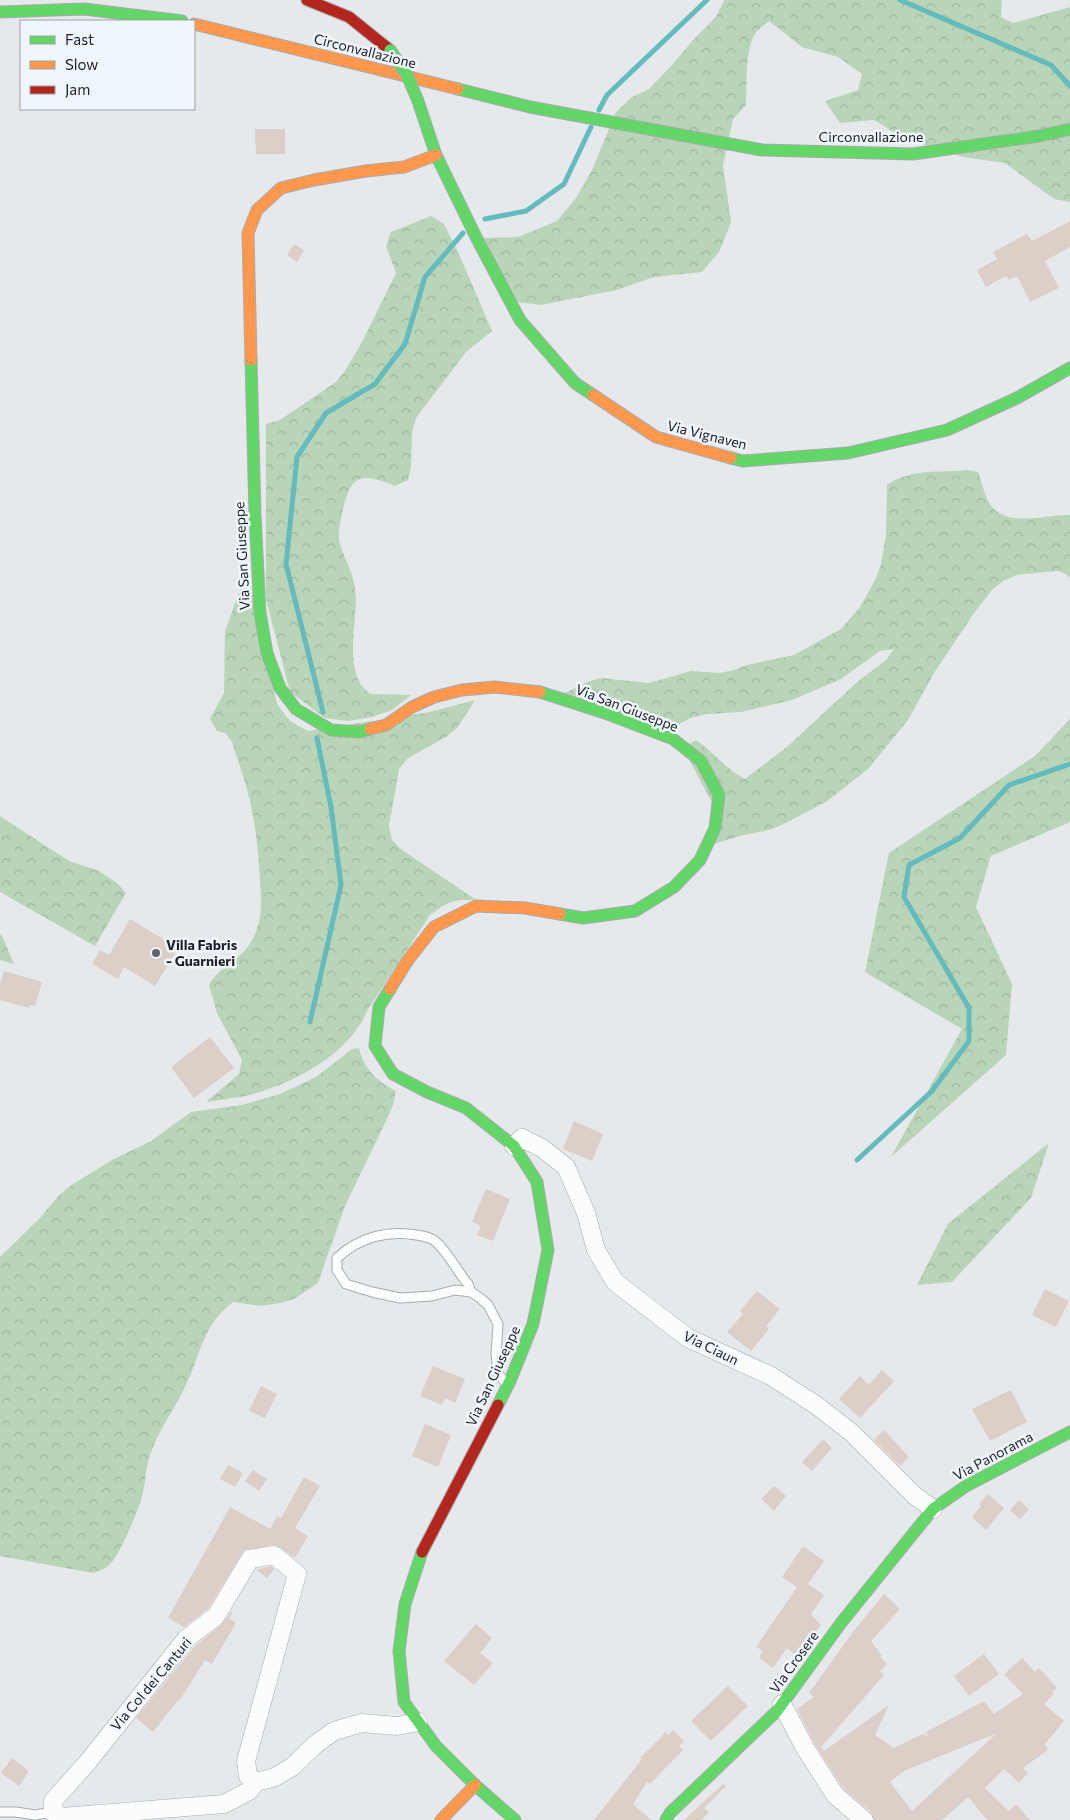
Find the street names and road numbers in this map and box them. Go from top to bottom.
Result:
street label: Circonvallazione [312,30,418,71]
street label: Circonvallazione [819,128,923,145]
street label: Via Vignaven [666,416,749,453]
street label: Via San Giuseppe [230,501,253,611]
street label: Via San Giuseppe [573,680,681,735]
street label: Via San Giuseppe [462,1323,523,1429]
street label: Via Ciaun [681,1327,742,1368]
street label: Via Panorama [950,1427,1036,1484]
street label: Via Crosere [765,1627,822,1696]
street label: Via Col dei Canturi [107,1633,195,1734]

